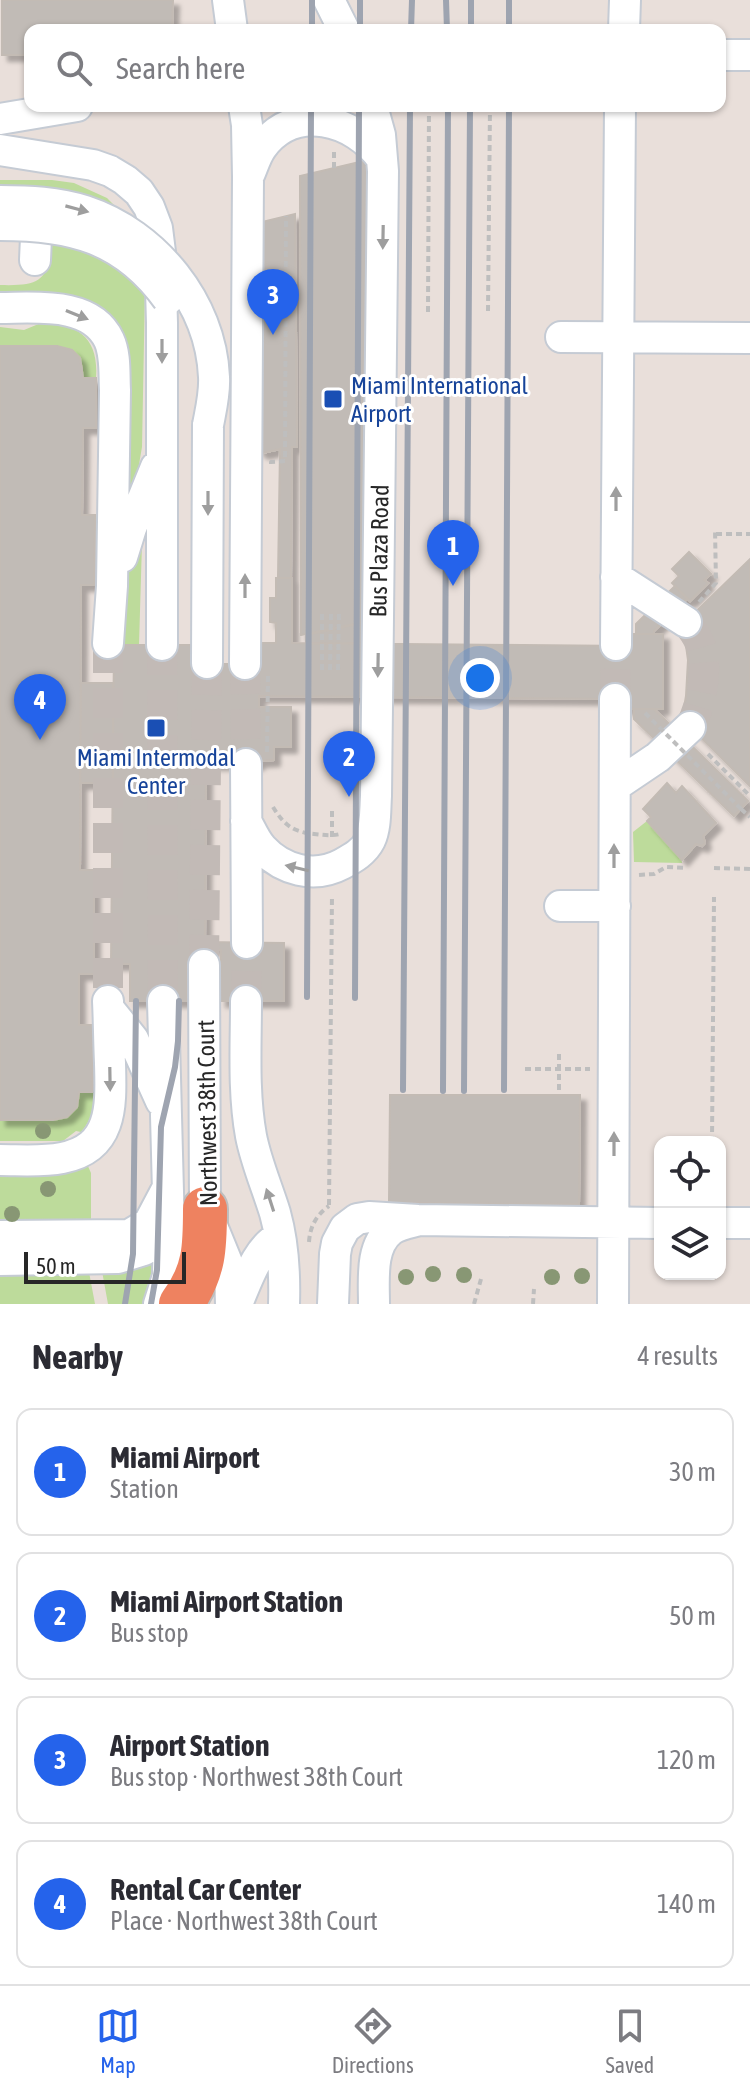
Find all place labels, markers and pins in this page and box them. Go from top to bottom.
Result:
pin: 3 [247,269,299,335]
place label: Miami International Airport [351,372,529,427]
marker: Miami International Airport [322,388,344,410]
pin: 1 [427,520,479,586]
pin: 4 [14,674,66,740]
marker: Miami Intermodal Center [145,717,167,739]
pin: 2 [323,731,375,797]
place label: Miami Intermodal Center [77,744,236,799]

